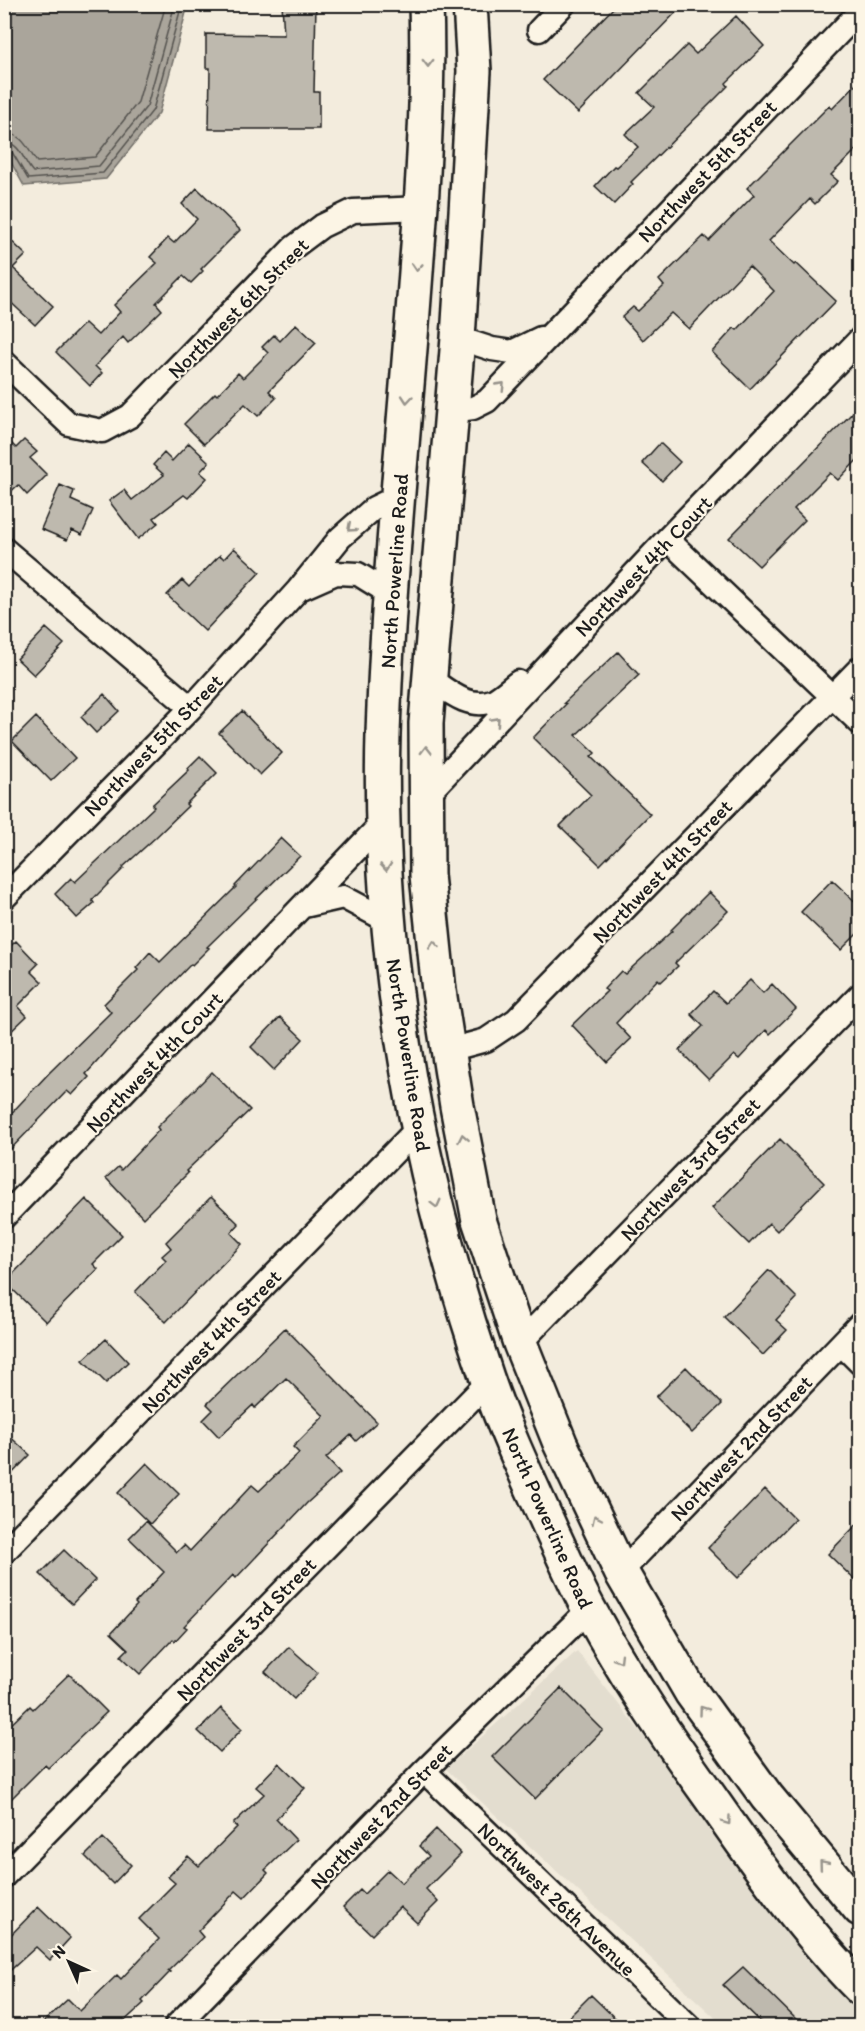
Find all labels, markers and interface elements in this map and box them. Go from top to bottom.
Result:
one-way arrow [422,58,434,67]
street label: Northwest 5th Street [632,94,782,248]
street label: Northwest 6th Street [162,232,314,384]
one-way arrow [411,262,424,271]
one-way arrow [494,383,505,393]
one-way arrow [401,395,414,404]
street label: North Powerline Road [375,473,413,669]
street label: Northwest 4th Court [569,490,717,642]
one-way arrow [347,521,358,532]
street label: Northwest 5th Street [78,668,228,822]
one-way arrow [489,718,500,728]
one-way arrow [420,746,432,755]
street label: Northwest 4th Street [587,794,737,948]
one-way arrow [379,862,392,871]
one-way arrow [428,940,441,949]
street label: North Powerline Road [381,957,437,1153]
street label: Northwest 4th Court [80,986,228,1138]
street label: Northwest 3rd Street [615,1092,765,1246]
one-way arrow [457,1133,470,1143]
one-way arrow [429,1199,442,1209]
street label: Northwest 4th Street [136,1264,286,1418]
street label: Northwest 2nd Street [665,1370,817,1526]
street label: North Powerline Road [497,1424,599,1612]
one-way arrow [591,1514,603,1525]
street label: Northwest 3rd Street [171,1552,321,1706]
one-way arrow [611,1653,623,1663]
one-way arrow [699,1705,710,1716]
street label: Northwest 2nd Street [305,1738,457,1894]
one-way arrow [720,1814,731,1825]
street label: Northwest 26th Avenue [473,1817,641,1981]
one-way arrow [819,1860,830,1871]
north arrow [39,1932,99,1992]
text: N [48,1941,69,1962]

